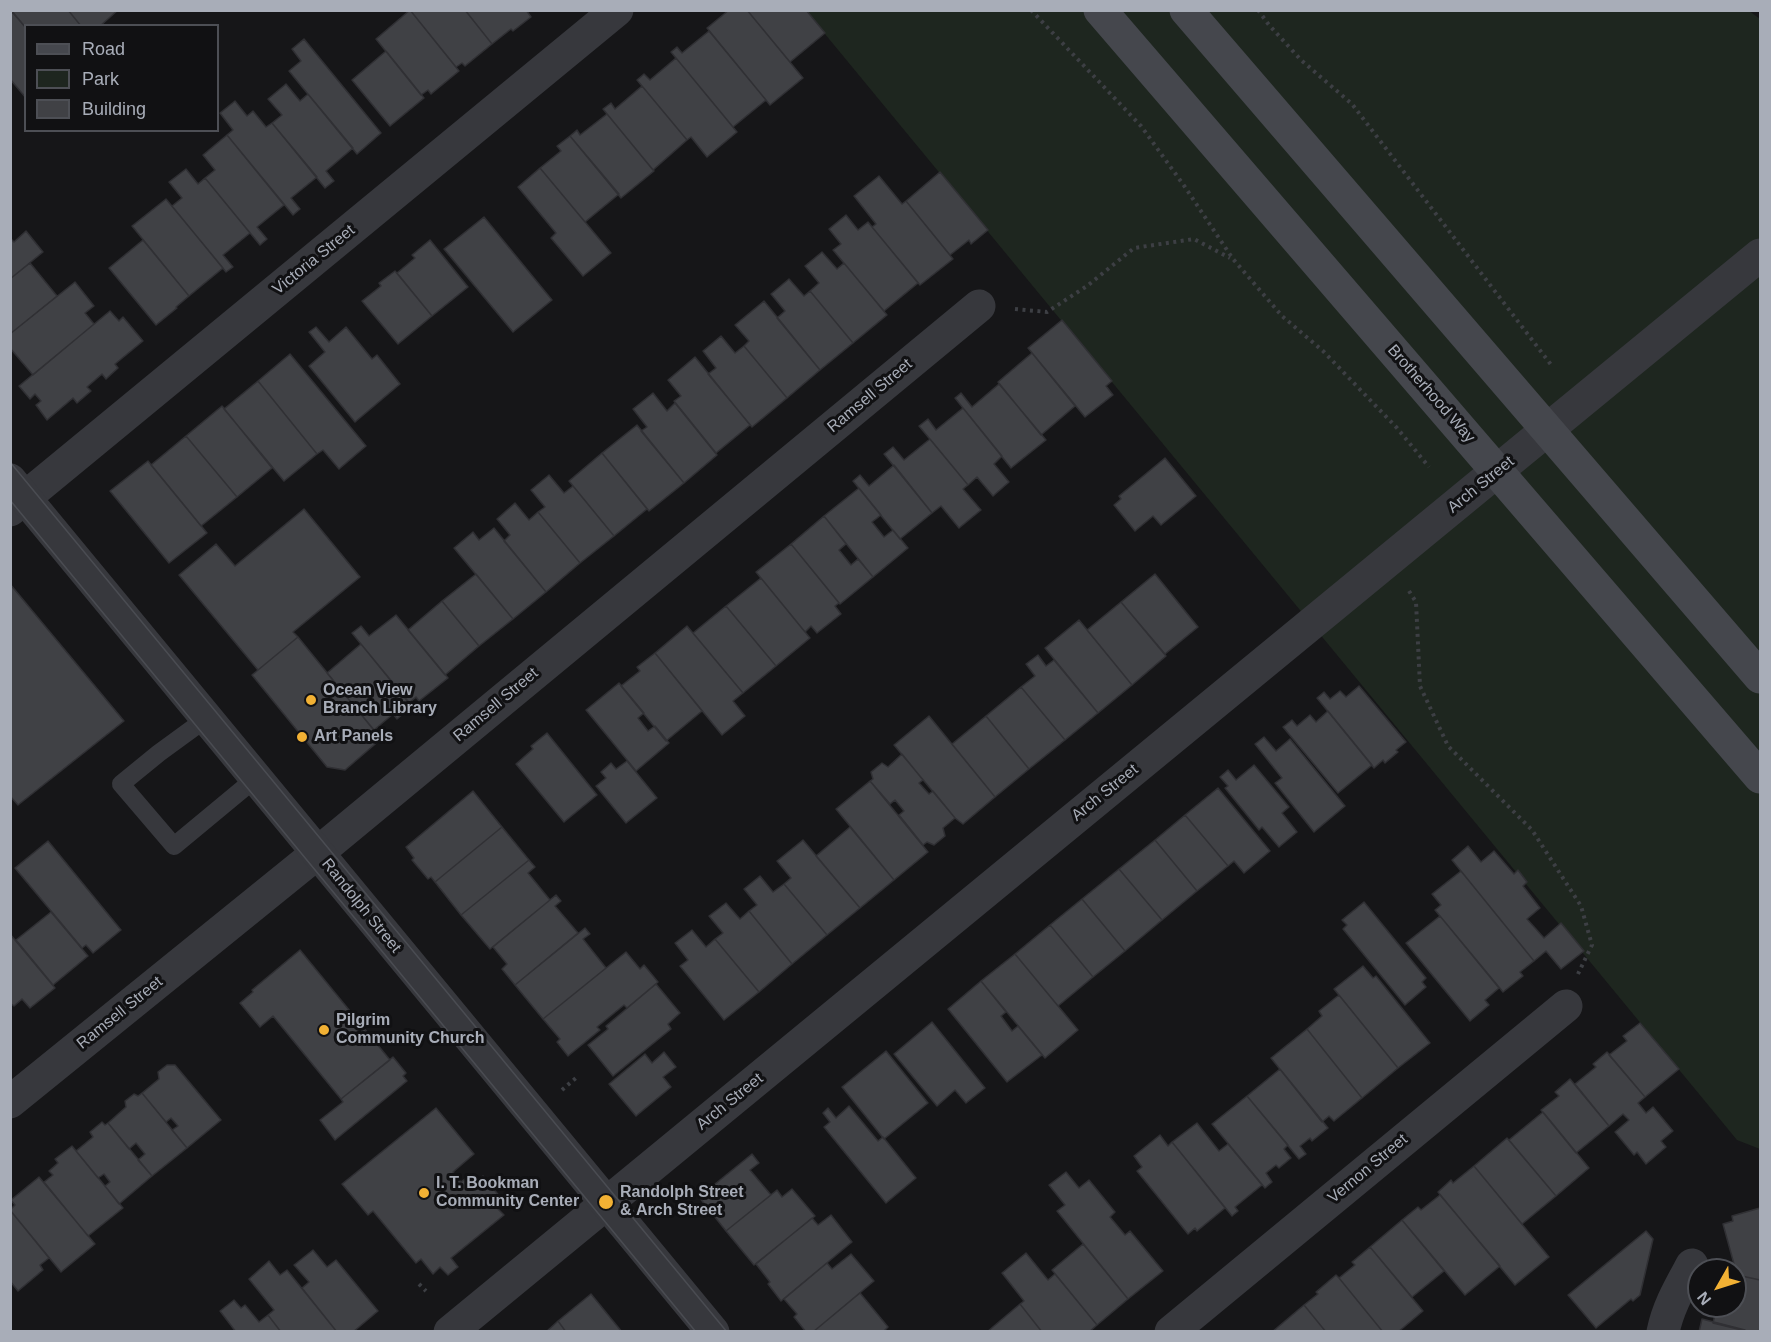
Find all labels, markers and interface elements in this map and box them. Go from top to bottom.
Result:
legend [24,24,219,132]
text: Road [82,39,125,59]
text: Park [82,69,119,89]
text: Building [82,99,146,119]
street label: Victoria Street [269,221,359,299]
street label: Brotherhood Way [1383,341,1479,447]
street label: Ramsell Street [824,355,916,437]
street label: Arch Street [1444,452,1518,518]
street label: Ramsell Street [450,664,542,746]
place label: Ocean View Branch Library [323,681,437,719]
marker: Ocean View Branch Library [304,693,318,707]
place label: Art Panels [314,727,393,747]
marker: Art Panels [295,730,309,744]
street label: Arch Street [1068,760,1142,826]
street label: Randolph Street [317,855,405,957]
street label: Ramsell Street [73,973,167,1053]
place label: Pilgrim Community Church [336,1011,484,1049]
marker: Pilgrim Community Church [317,1023,331,1037]
street label: Arch Street [693,1069,767,1135]
street label: Vernon Street [1324,1130,1412,1208]
place label: I. T. Bookman Community Center [436,1174,579,1212]
place label: Randolph Street & Arch Street [620,1183,744,1221]
marker: I. T. Bookman Community Center [417,1186,431,1200]
marker: Randolph Street & Arch Street [597,1193,615,1211]
north arrow [1687,1258,1747,1318]
text: N [1694,1289,1714,1308]

